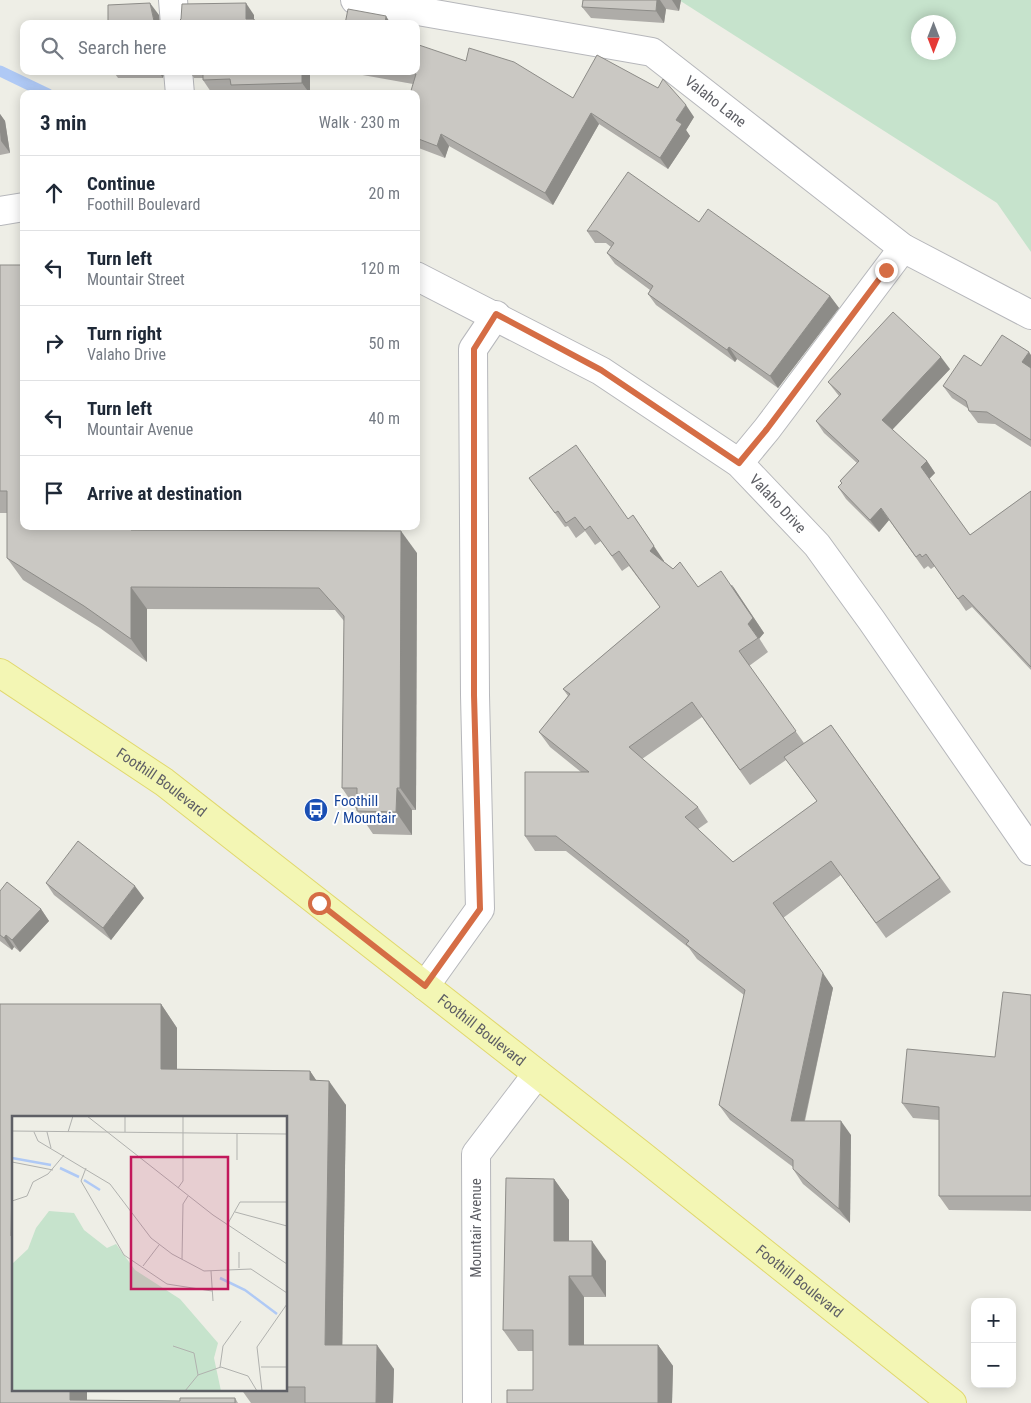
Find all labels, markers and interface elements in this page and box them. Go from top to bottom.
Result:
north arrow [911,15,956,60]
search box [20,20,420,75]
icon: search [38,34,66,62]
text: Search here [78,36,166,59]
street label: Valaho Lane [681,72,750,131]
text: 3 min [40,111,87,135]
text: Walk · 230 m [319,113,400,132]
text: Continue [87,172,155,195]
icon: ahead [40,179,68,207]
text: 20 m [368,184,400,203]
text: Foothill Boulevard [87,195,200,214]
text: Turn left [87,247,152,270]
icon: left [40,254,68,282]
text: 120 m [361,259,400,278]
route end [875,259,898,282]
text: Mountair Street [87,270,185,289]
text: Turn right [87,322,162,345]
icon: right [40,329,68,357]
text: 50 m [368,334,400,353]
text: Valaho Drive [87,345,166,364]
text: Turn left [87,397,152,420]
icon: left [40,404,68,432]
text: 40 m [368,409,400,428]
text: Mountair Avenue [87,420,193,439]
street label: Valaho Drive [746,471,810,537]
icon: arrive [40,479,68,507]
text: Arrive at destination [87,482,242,505]
street label: Foothill Boulevard [113,744,210,821]
place label: Foothill / Mountair [334,792,396,827]
bus stop icon: Foothill / Mountair [303,797,329,823]
route start [308,892,331,915]
street label: Foothill Boulevard [434,990,529,1070]
inset map [12,1116,288,1390]
street label: Mountair Avenue [467,1178,485,1278]
street label: Foothill Boulevard [752,1241,847,1321]
map controls [971,1298,1016,1388]
button: + [971,1298,1016,1343]
button: − [971,1343,1016,1388]

